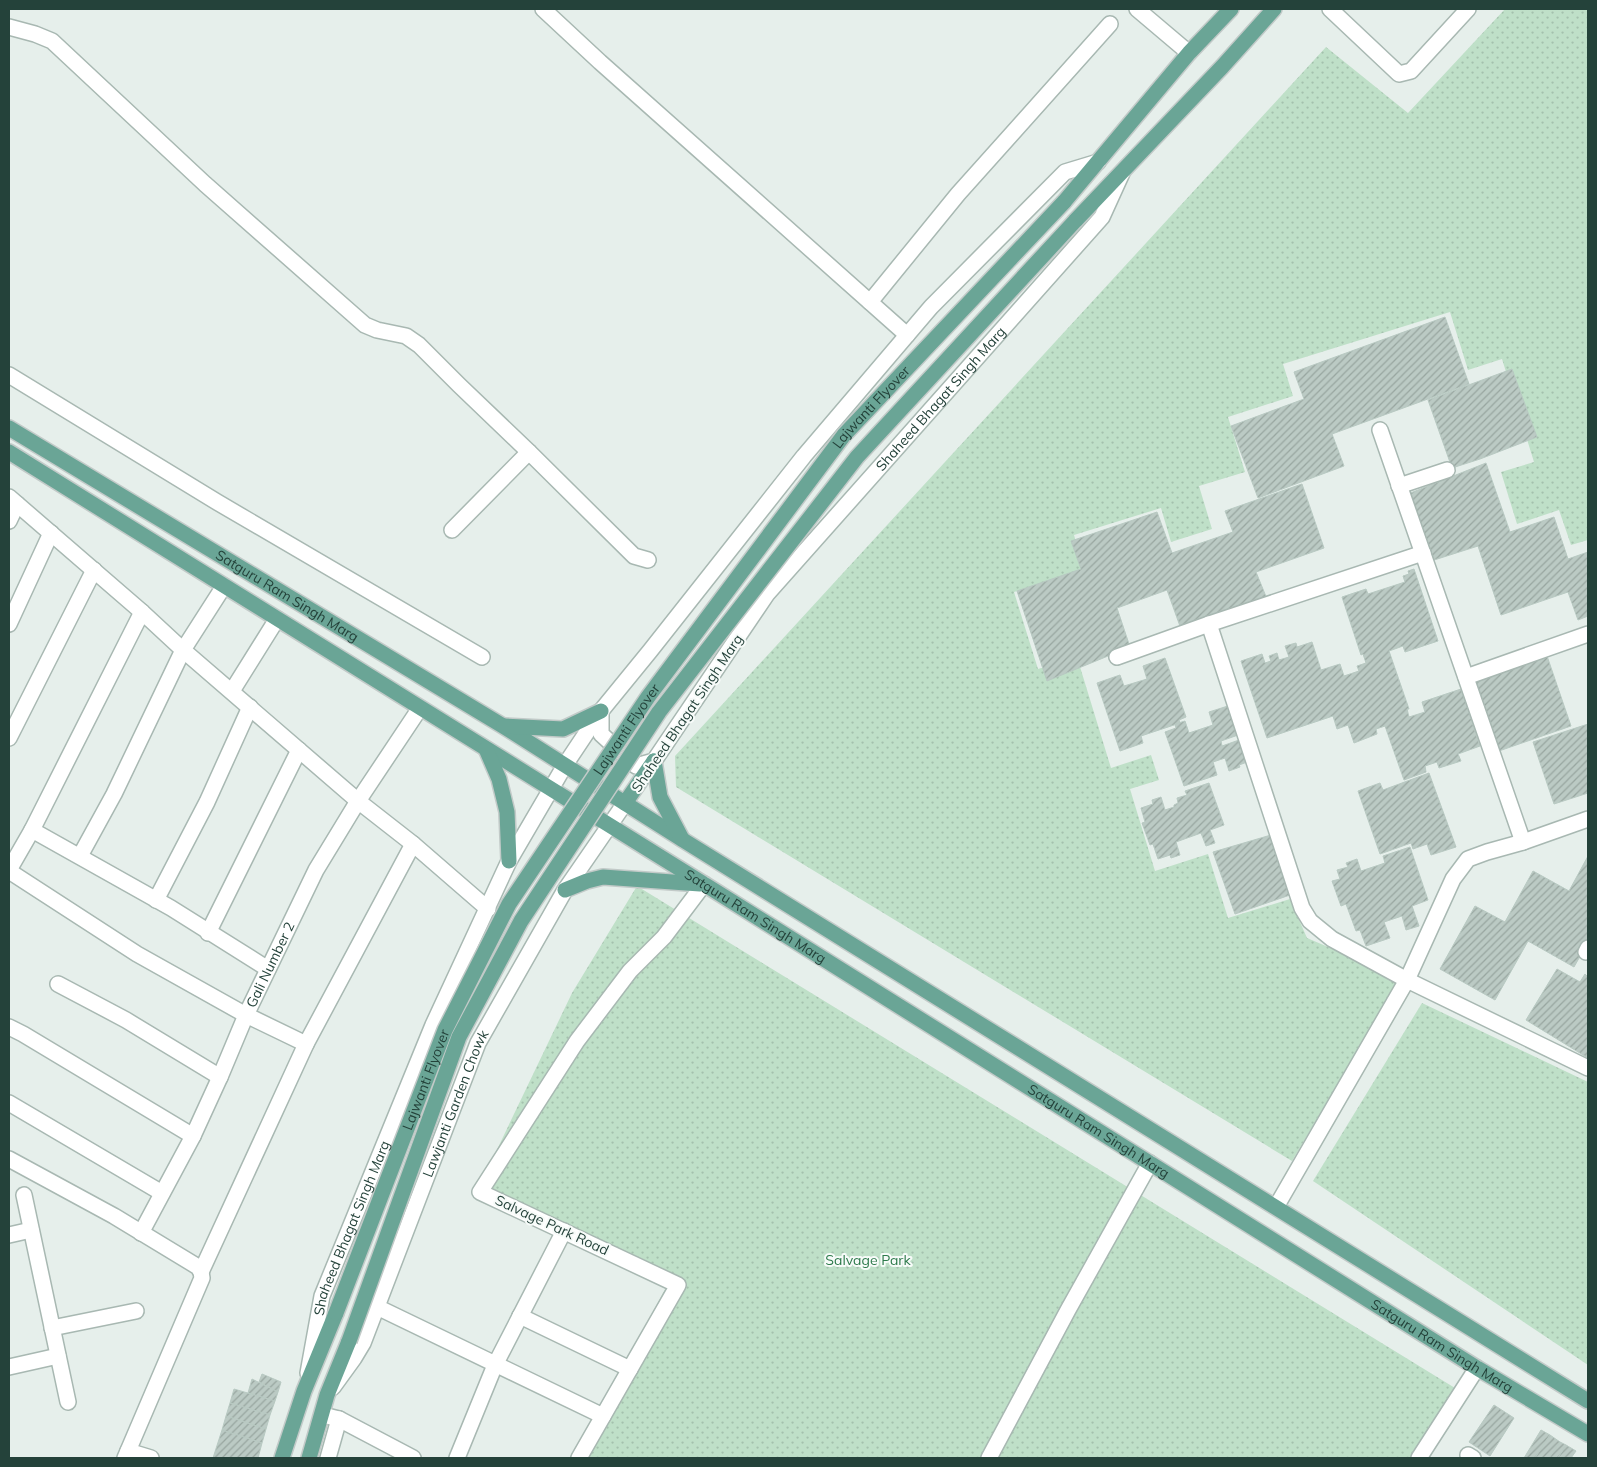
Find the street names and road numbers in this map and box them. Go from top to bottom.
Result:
street label: Shaheed Bhagat Singh Marg [872,323,1009,475]
street label: Lajwanti Flyover [828,361,914,452]
street label: Satguru Ram Singh Marg [212,546,362,646]
street label: Shaheed Bhagat Singh Marg [627,631,747,795]
street label: Lajwanti Flyover [589,679,664,779]
street label: Satguru Ram Singh Marg [681,865,830,967]
street label: Gali Number 2 [242,919,299,1011]
street label: Lajwanti Flyover [398,1026,454,1133]
street label: Lawjanti Garden Chowk [418,1026,493,1180]
street label: Satguru Ram Singh Marg [1024,1080,1173,1182]
street label: Shaheed Bhagat Singh Marg [310,1138,394,1317]
street label: Salvage Park Road [492,1191,612,1259]
street label: Satguru Ram Singh Marg [1368,1295,1516,1396]

